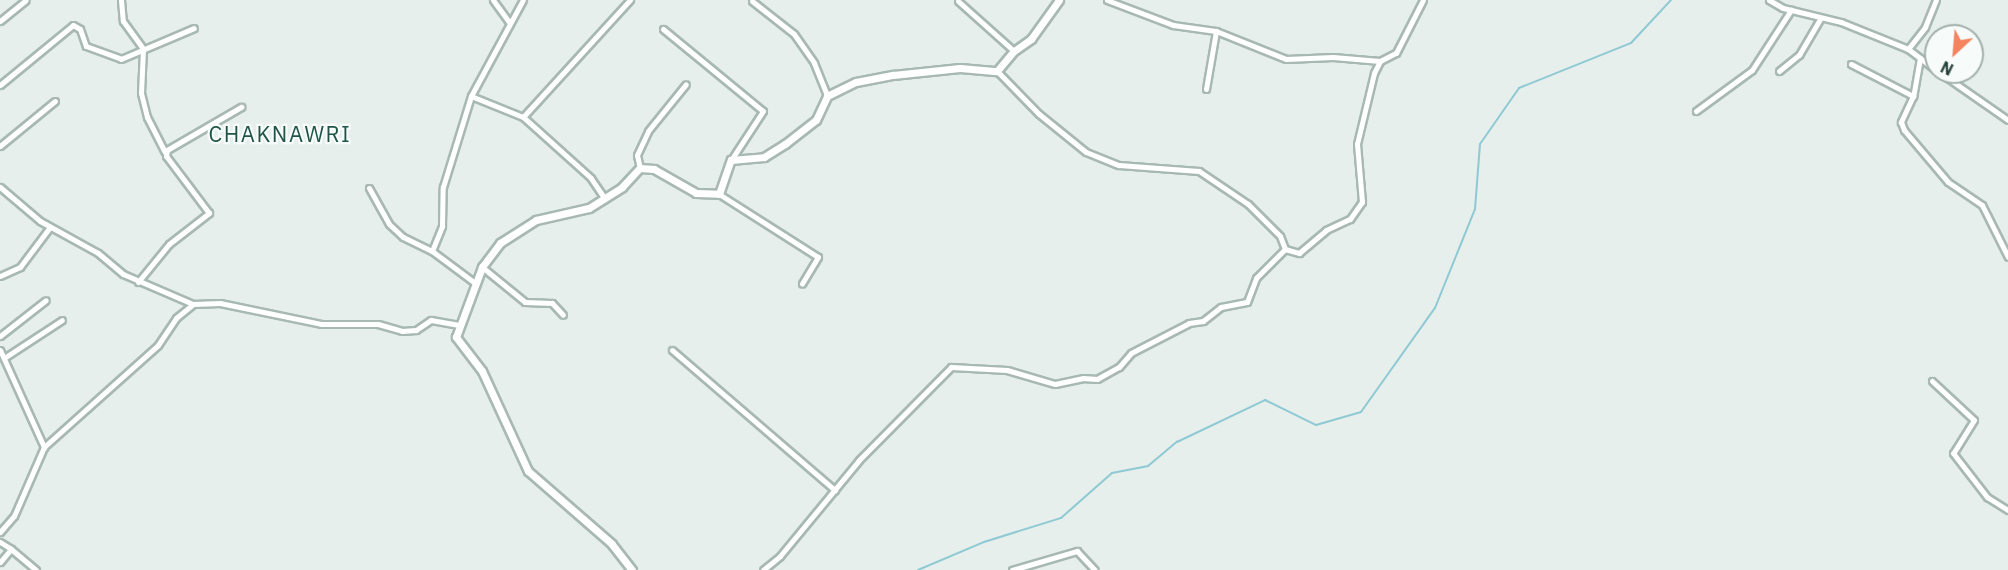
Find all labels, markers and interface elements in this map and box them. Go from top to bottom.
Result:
north arrow [1924,24,1984,84]
text: N [1937,57,1957,80]
district label: CHAKNAWRI [209,121,351,147]

